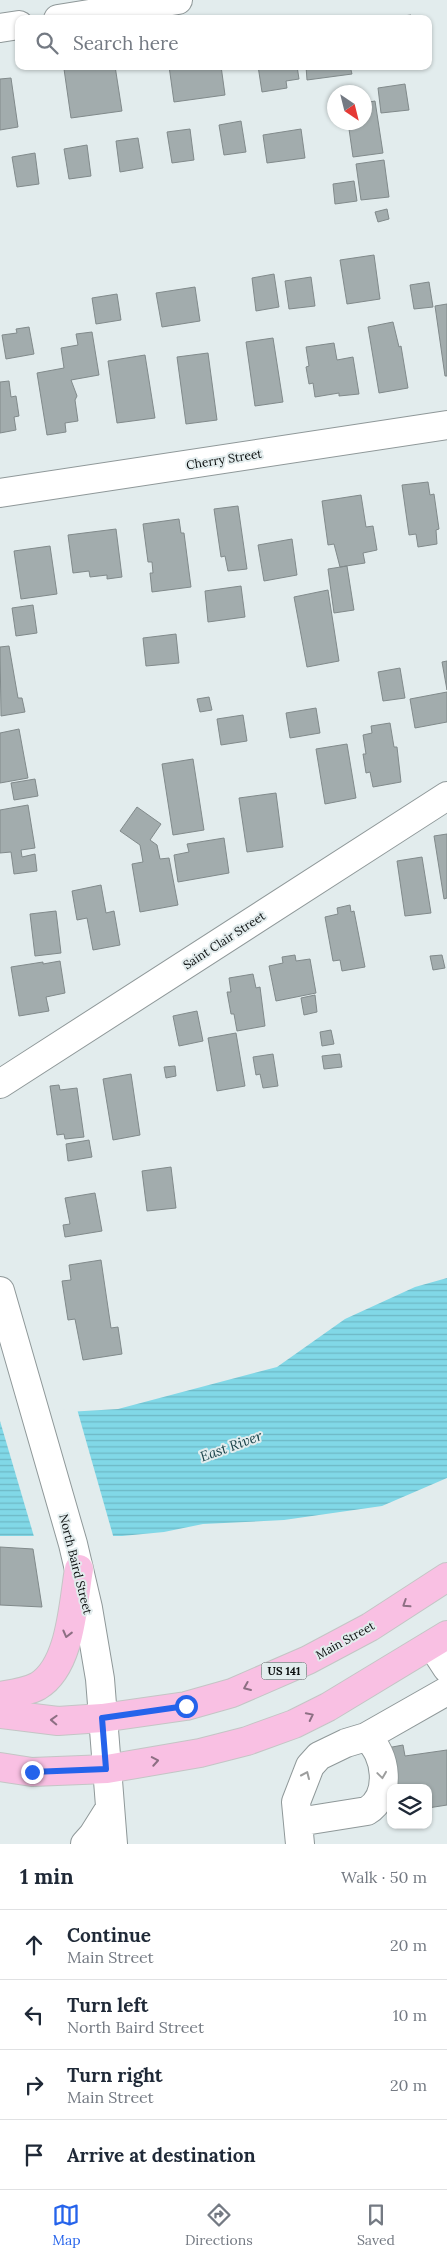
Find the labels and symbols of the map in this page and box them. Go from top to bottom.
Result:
north arrow [327,85,372,130]
street label: Cherry Street [185,446,263,472]
street label: Saint Clair Street [180,908,268,972]
water label: East River [197,1426,265,1466]
street label: North Baird Street [56,1512,96,1616]
one-way arrow [402,1597,411,1607]
street label: Main Street [313,1618,377,1662]
one-way arrow [62,1629,73,1638]
road number: US 141 [262,1662,306,1680]
one-way arrow [243,1680,252,1691]
route start [175,1695,198,1718]
one-way arrow [305,1712,314,1722]
one-way arrow [49,1715,57,1725]
one-way arrow [150,1756,159,1766]
route end [21,1761,44,1784]
one-way arrow [377,1770,387,1779]
one-way arrow [299,1771,310,1780]

